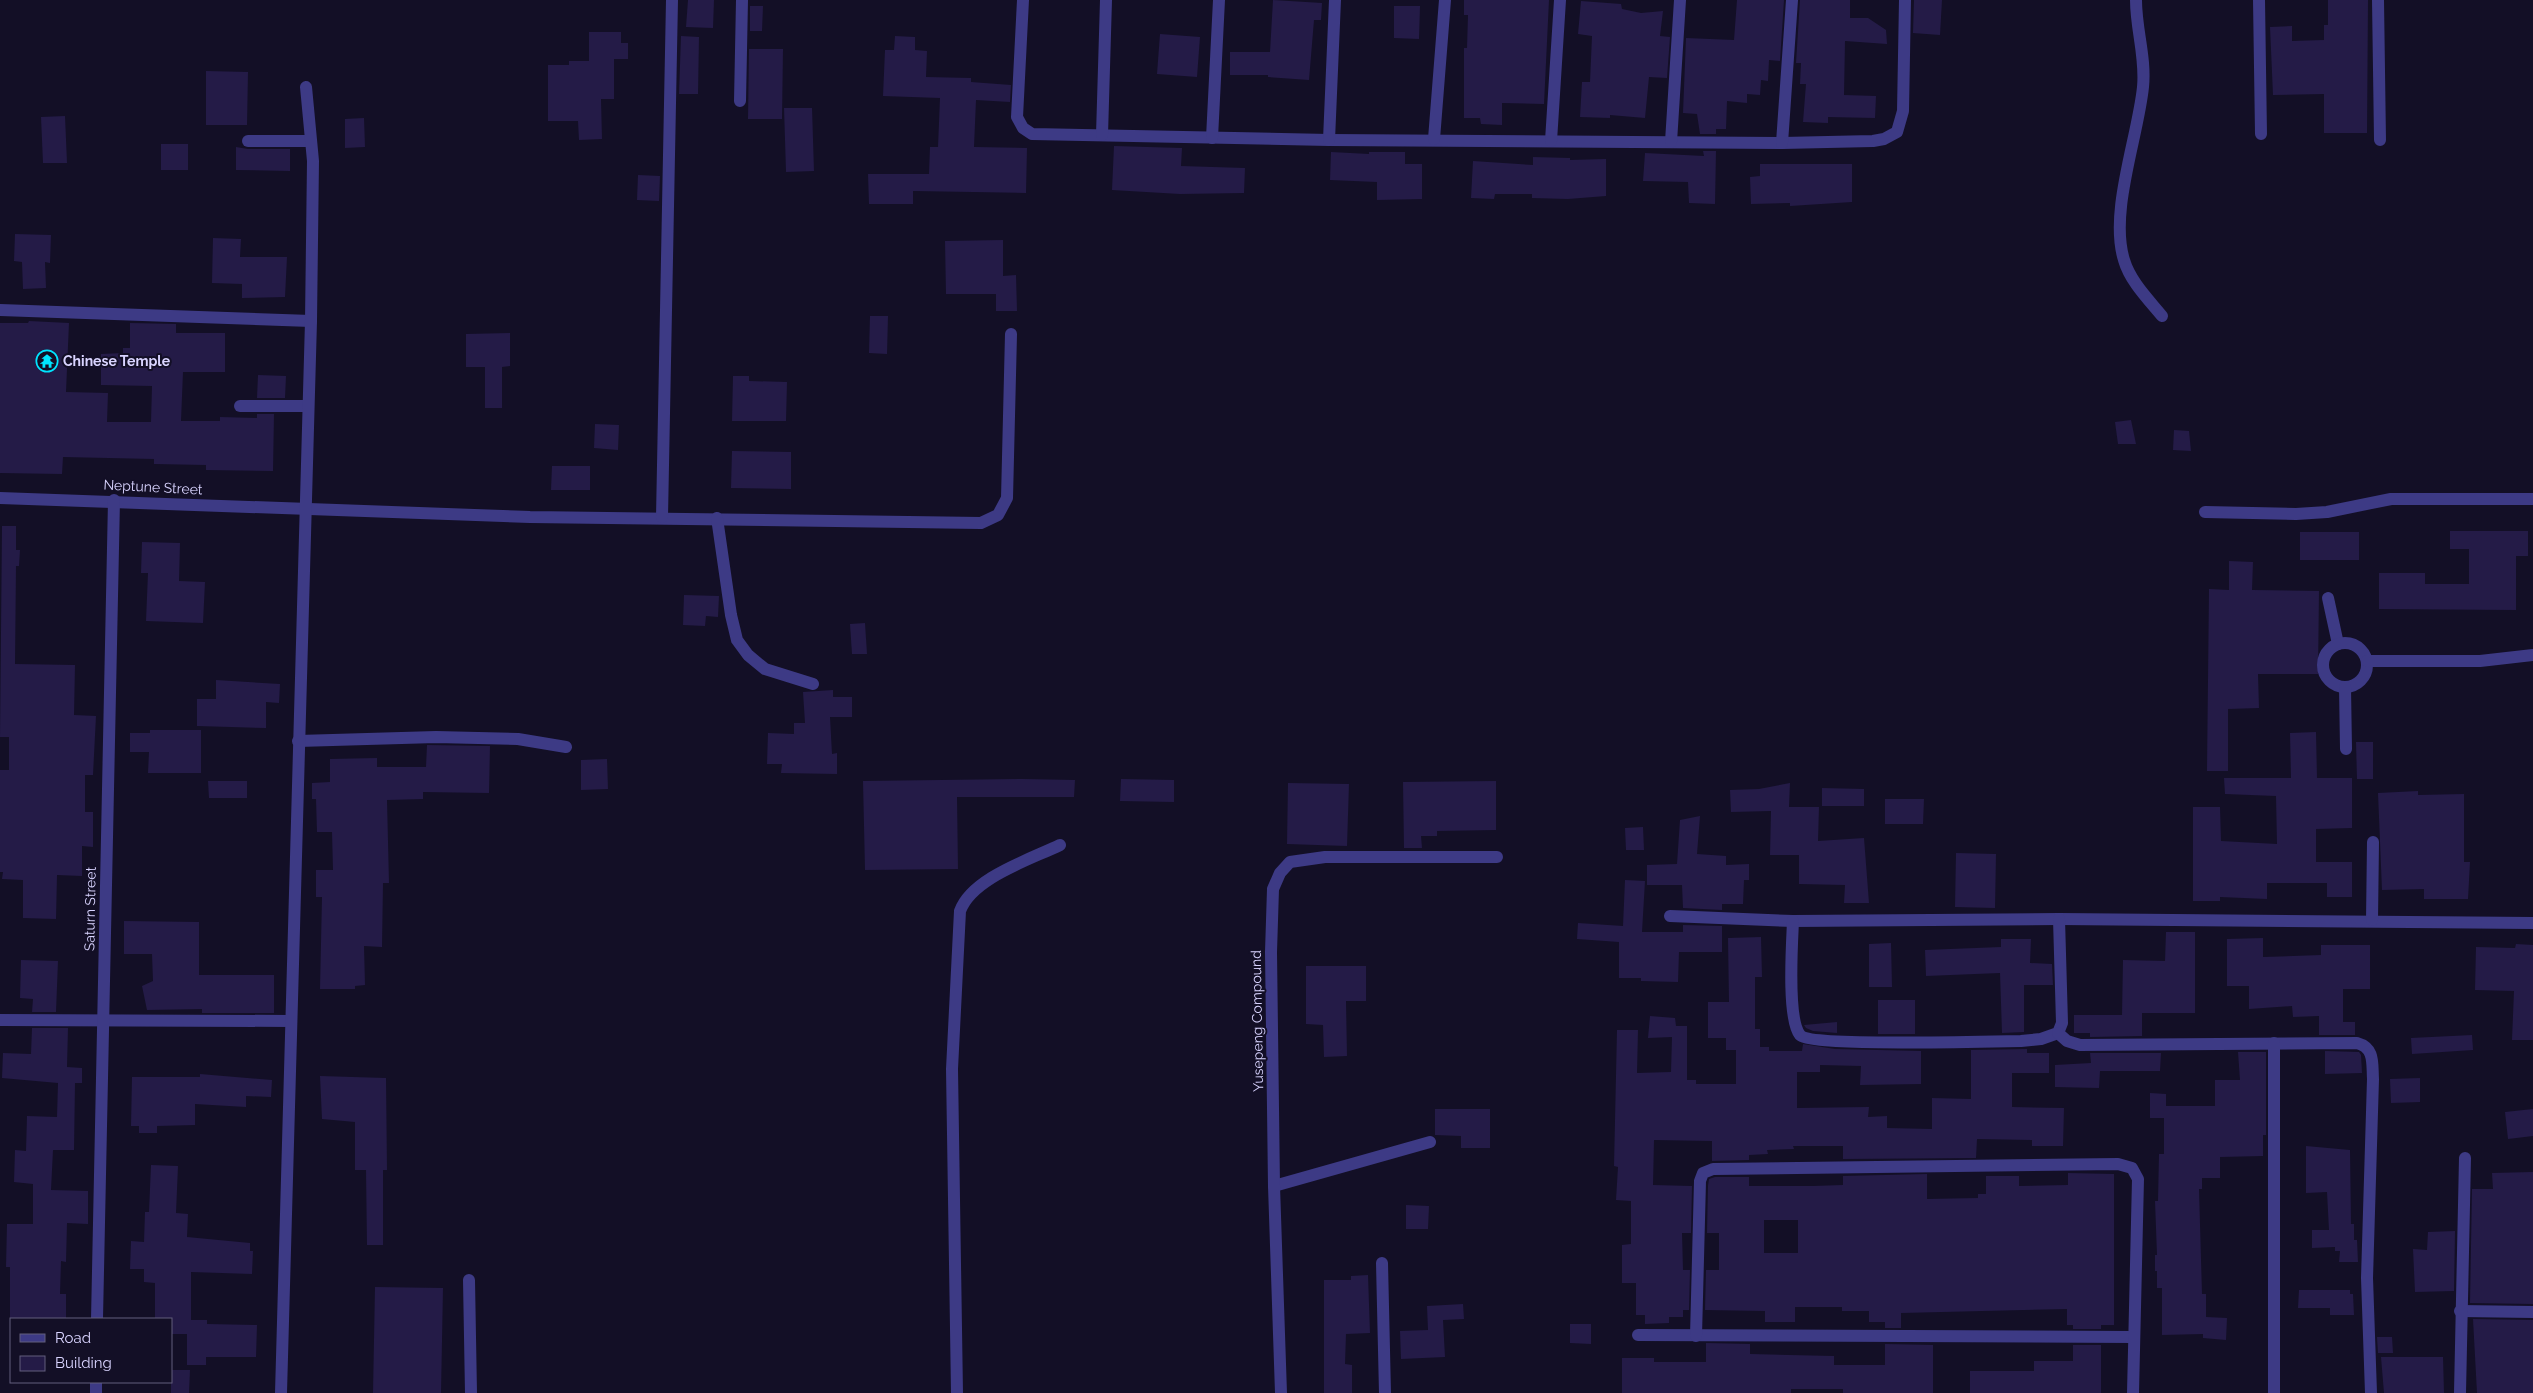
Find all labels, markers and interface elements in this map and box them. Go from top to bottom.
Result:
temple icon: Chinese Temple [35,349,59,373]
place label: Chinese Temple [63,353,171,369]
street label: Neptune Street [103,476,203,498]
street label: Saturn Street [81,866,99,951]
street label: Yusepeng Compound [1248,950,1266,1092]
legend [10,1318,172,1383]
text: Road [55,1329,91,1347]
text: Building [55,1354,112,1372]

